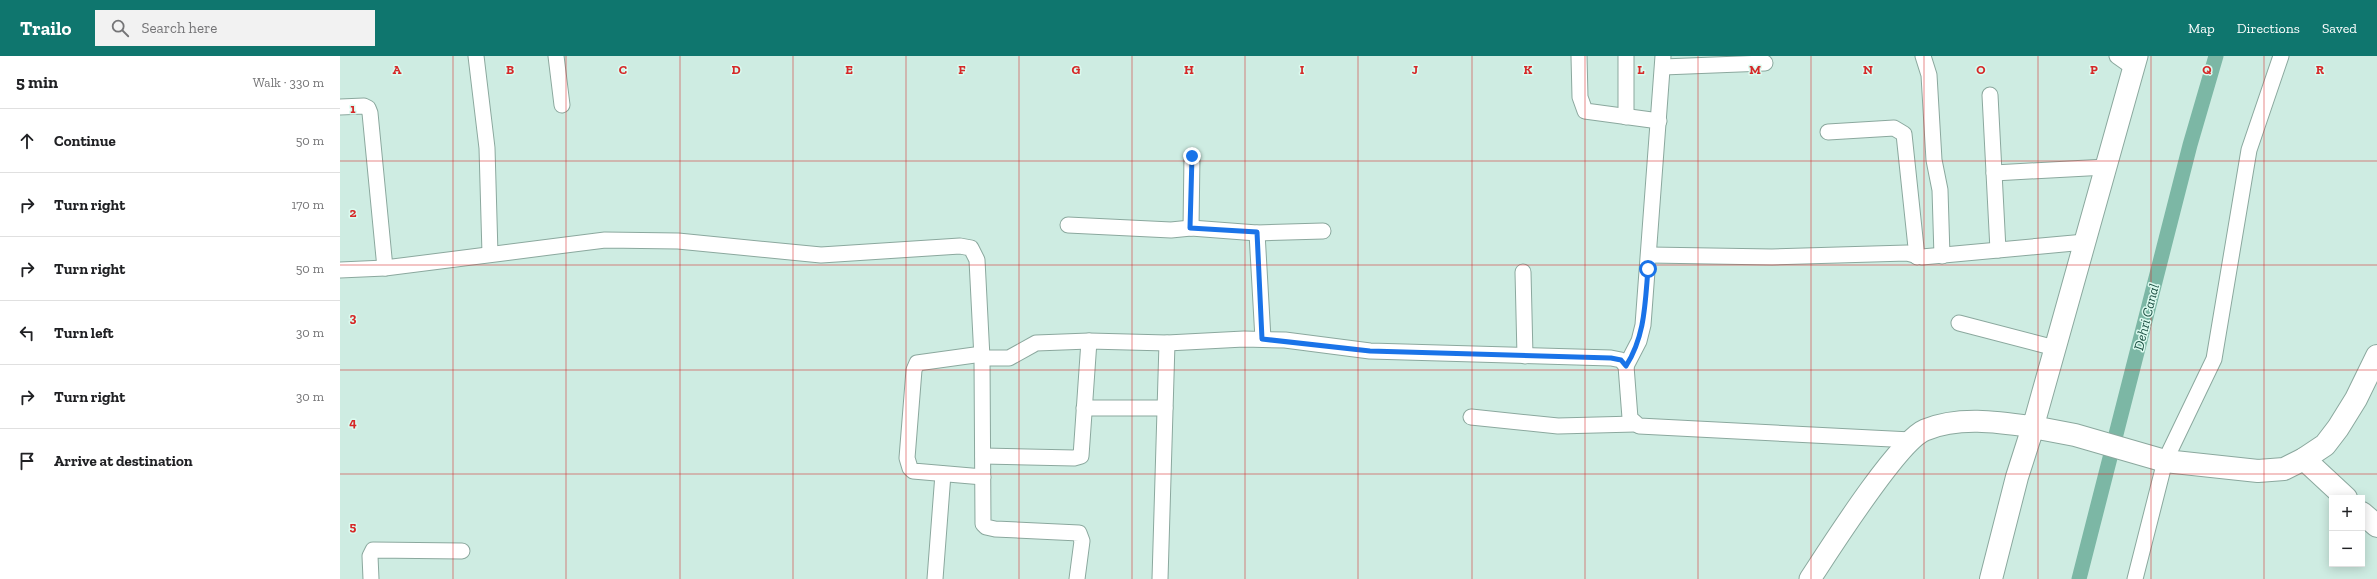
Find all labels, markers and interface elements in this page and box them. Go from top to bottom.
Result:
search box [95,10,375,46]
text: Trailo [20,17,71,40]
icon: search [109,17,131,39]
text: Search here [141,19,217,37]
text: Map [2188,20,2215,37]
text: Directions [2237,20,2300,37]
text: Saved [2322,20,2357,37]
text: A [393,62,402,77]
text: B [506,62,514,77]
text: C [619,62,627,77]
text: D [731,62,741,77]
text: E [845,62,853,77]
text: F [958,62,966,77]
text: G [1072,62,1081,77]
text: H [1184,62,1194,77]
text: I [1300,62,1305,77]
text: J [1412,62,1418,77]
text: K [1524,62,1533,77]
text: L [1637,62,1645,77]
text: M [1749,62,1761,77]
text: N [1863,62,1873,77]
text: O [1976,62,1986,77]
text: P [2090,62,2098,77]
text: Q [2202,62,2212,77]
text: R [2316,62,2325,77]
text: 5 min [16,72,58,92]
text: Walk · 330 m [253,75,324,90]
text: 1 [350,101,356,116]
icon: ahead [16,130,38,152]
text: Continue [54,132,116,150]
text: 50 m [296,133,324,148]
route end [1183,147,1201,165]
icon: right [16,194,38,216]
text: Turn right [54,196,125,214]
text: 170 m [291,197,324,212]
text: 2 [350,205,357,220]
icon: right [16,258,38,280]
text: Turn right [54,260,125,278]
route start [1639,260,1657,278]
text: 50 m [296,261,324,276]
water label: Dehri Canal [2130,282,2163,352]
text: 3 [350,310,357,325]
icon: left [16,322,38,344]
text: Turn left [54,324,114,342]
text: 30 m [296,325,324,340]
icon: right [16,386,38,408]
text: Turn right [54,388,125,406]
text: 30 m [296,389,324,404]
text: 4 [349,415,357,430]
icon: arrive [16,450,38,472]
text: Arrive at destination [54,452,193,470]
map controls [2329,495,2365,567]
button: + [2329,495,2365,531]
text: 5 [350,519,357,534]
button: − [2329,531,2365,567]

